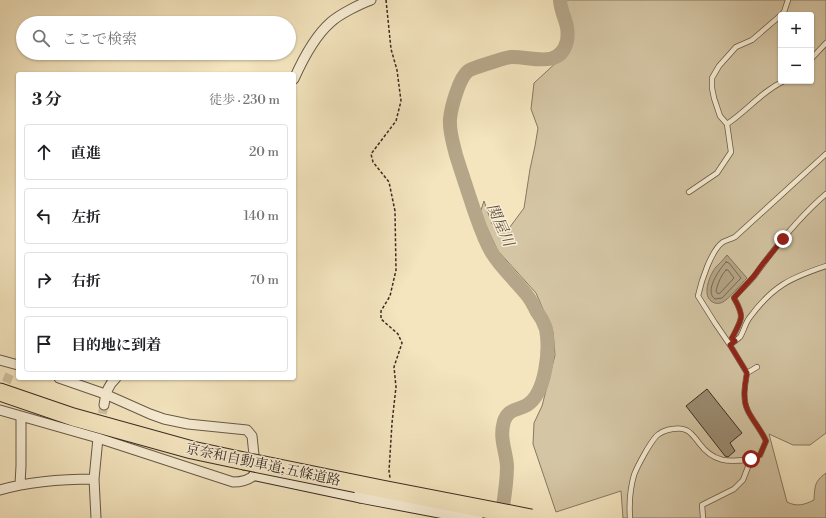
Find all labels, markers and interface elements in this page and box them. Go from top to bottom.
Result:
map controls [778,12,814,84]
button: + [778,12,814,48]
search box [16,16,296,60]
icon: search [30,27,52,49]
text: ここで検索 [62,30,137,49]
button: − [778,48,814,84]
text: 3 分 [32,89,62,111]
text: 徒歩 · 230 m [209,92,280,108]
icon: ahead [33,141,55,163]
text: 直進 [71,144,101,163]
text: 20 m [249,144,279,160]
water label: 関屋川 [482,201,519,251]
icon: left [33,205,55,227]
text: 左折 [71,208,101,227]
text: 140 m [243,208,279,224]
route end [774,230,792,248]
icon: right [33,269,55,291]
text: 右折 [71,272,101,291]
text: 70 m [250,272,279,288]
icon: arrive [33,333,55,355]
text: 目的地に到着 [71,336,161,355]
street label: 京奈和自動車道;五條道路 [184,440,342,490]
route start [742,450,760,468]

